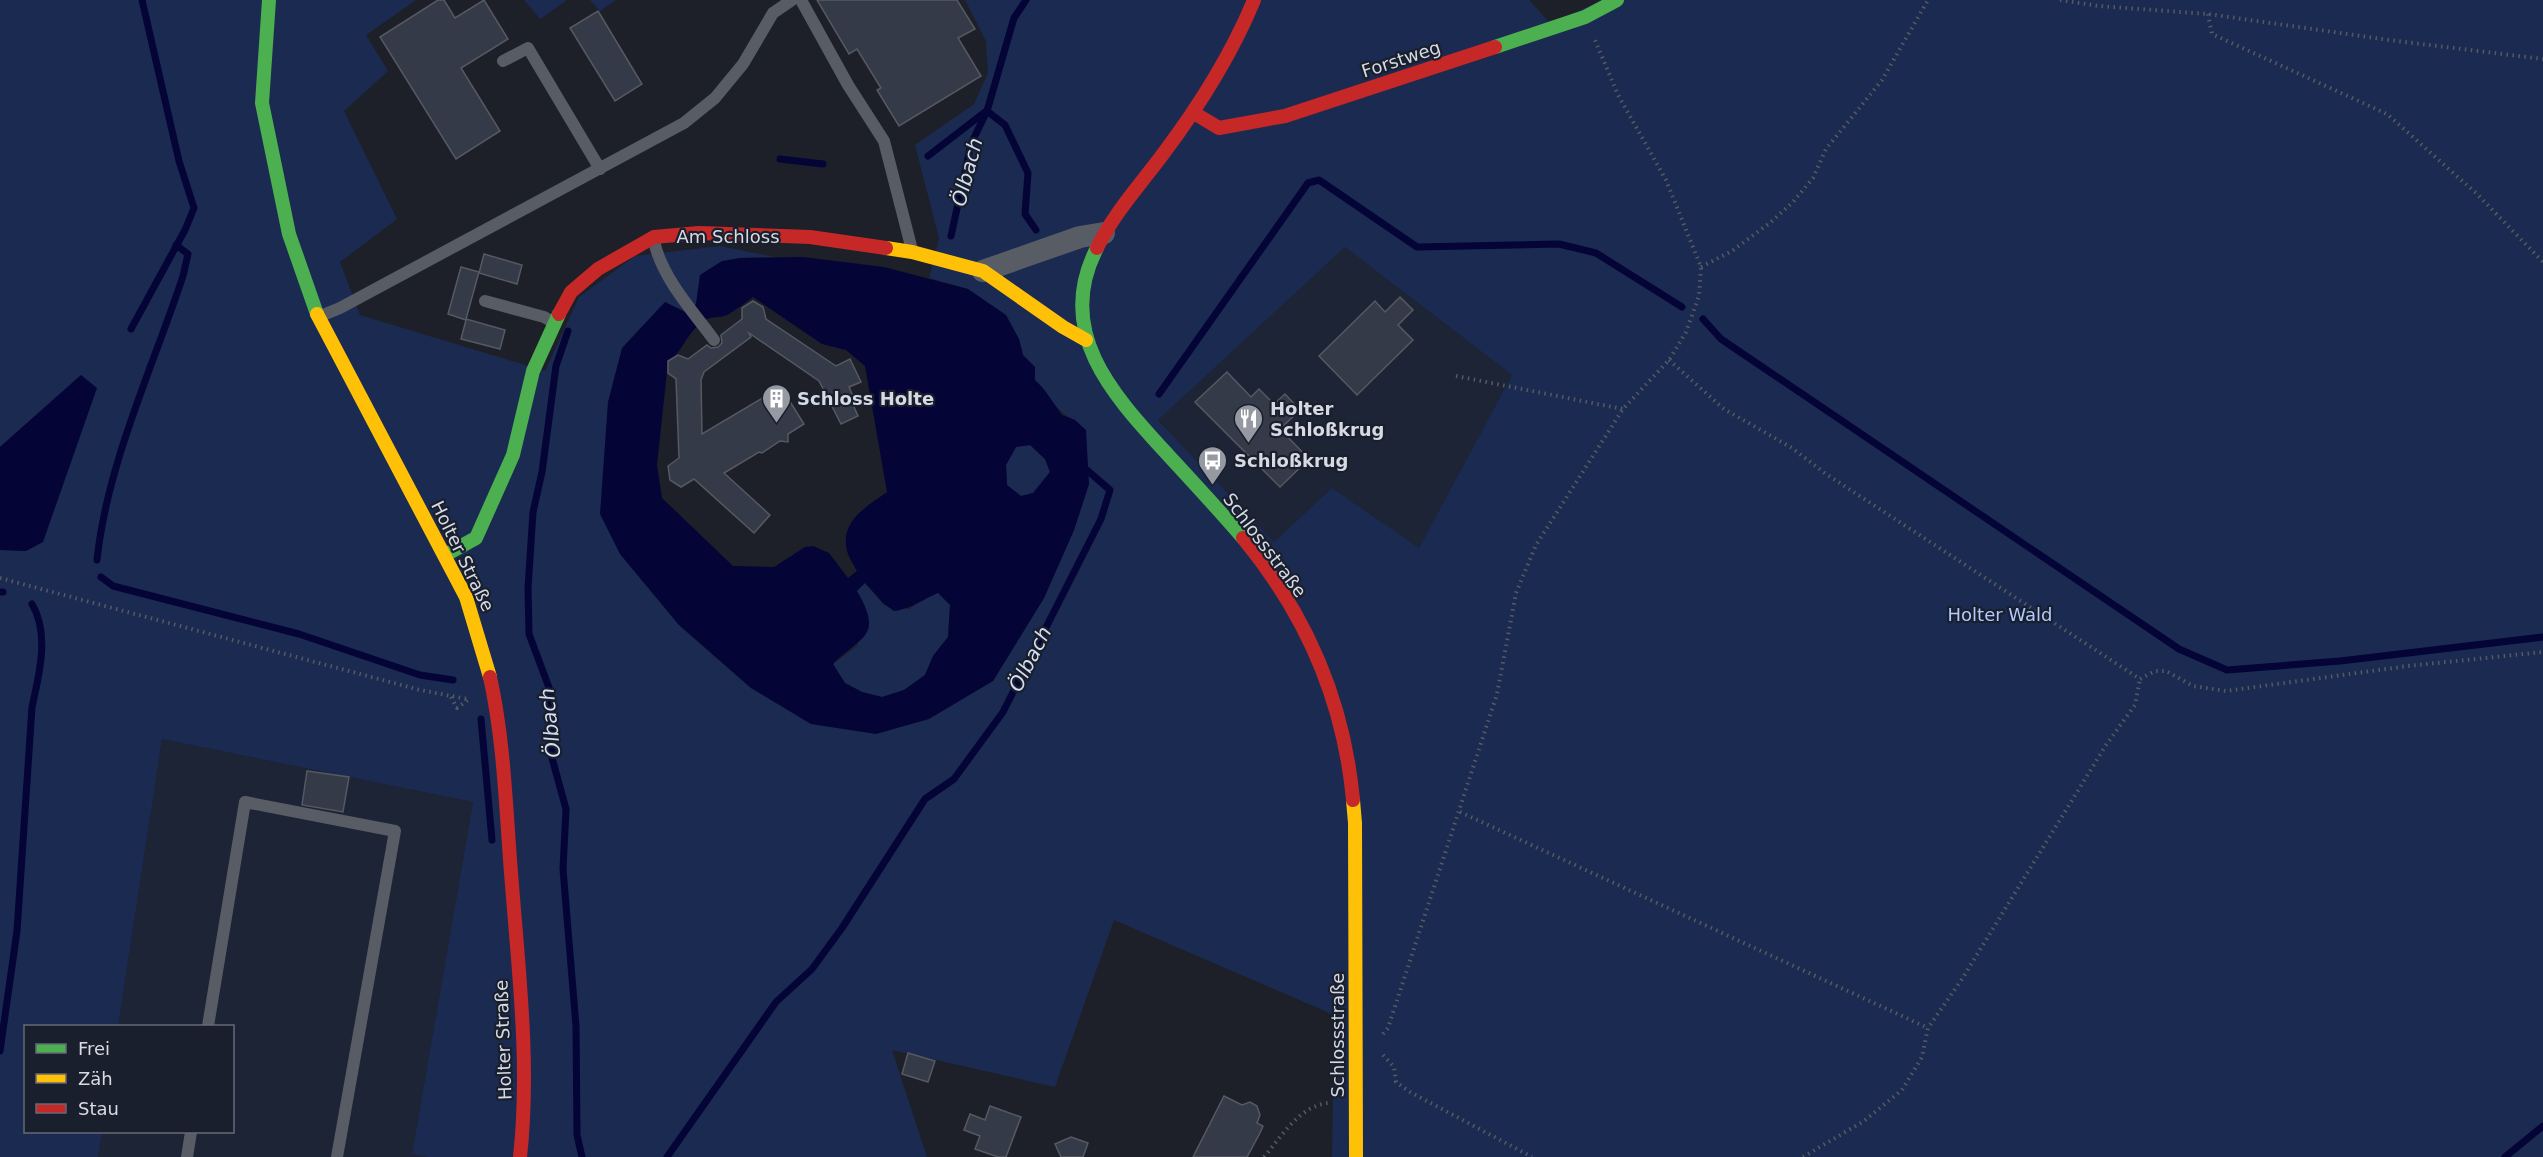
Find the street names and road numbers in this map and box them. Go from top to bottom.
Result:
street label: Forstweg [1359,36,1443,82]
street label: Am Schloss [676,226,780,247]
street label: Schlossstraße [1219,489,1311,601]
street label: Holter Straße [427,497,499,615]
street label: Schlossstraße [1327,973,1348,1097]
street label: Holter Straße [490,980,516,1100]

